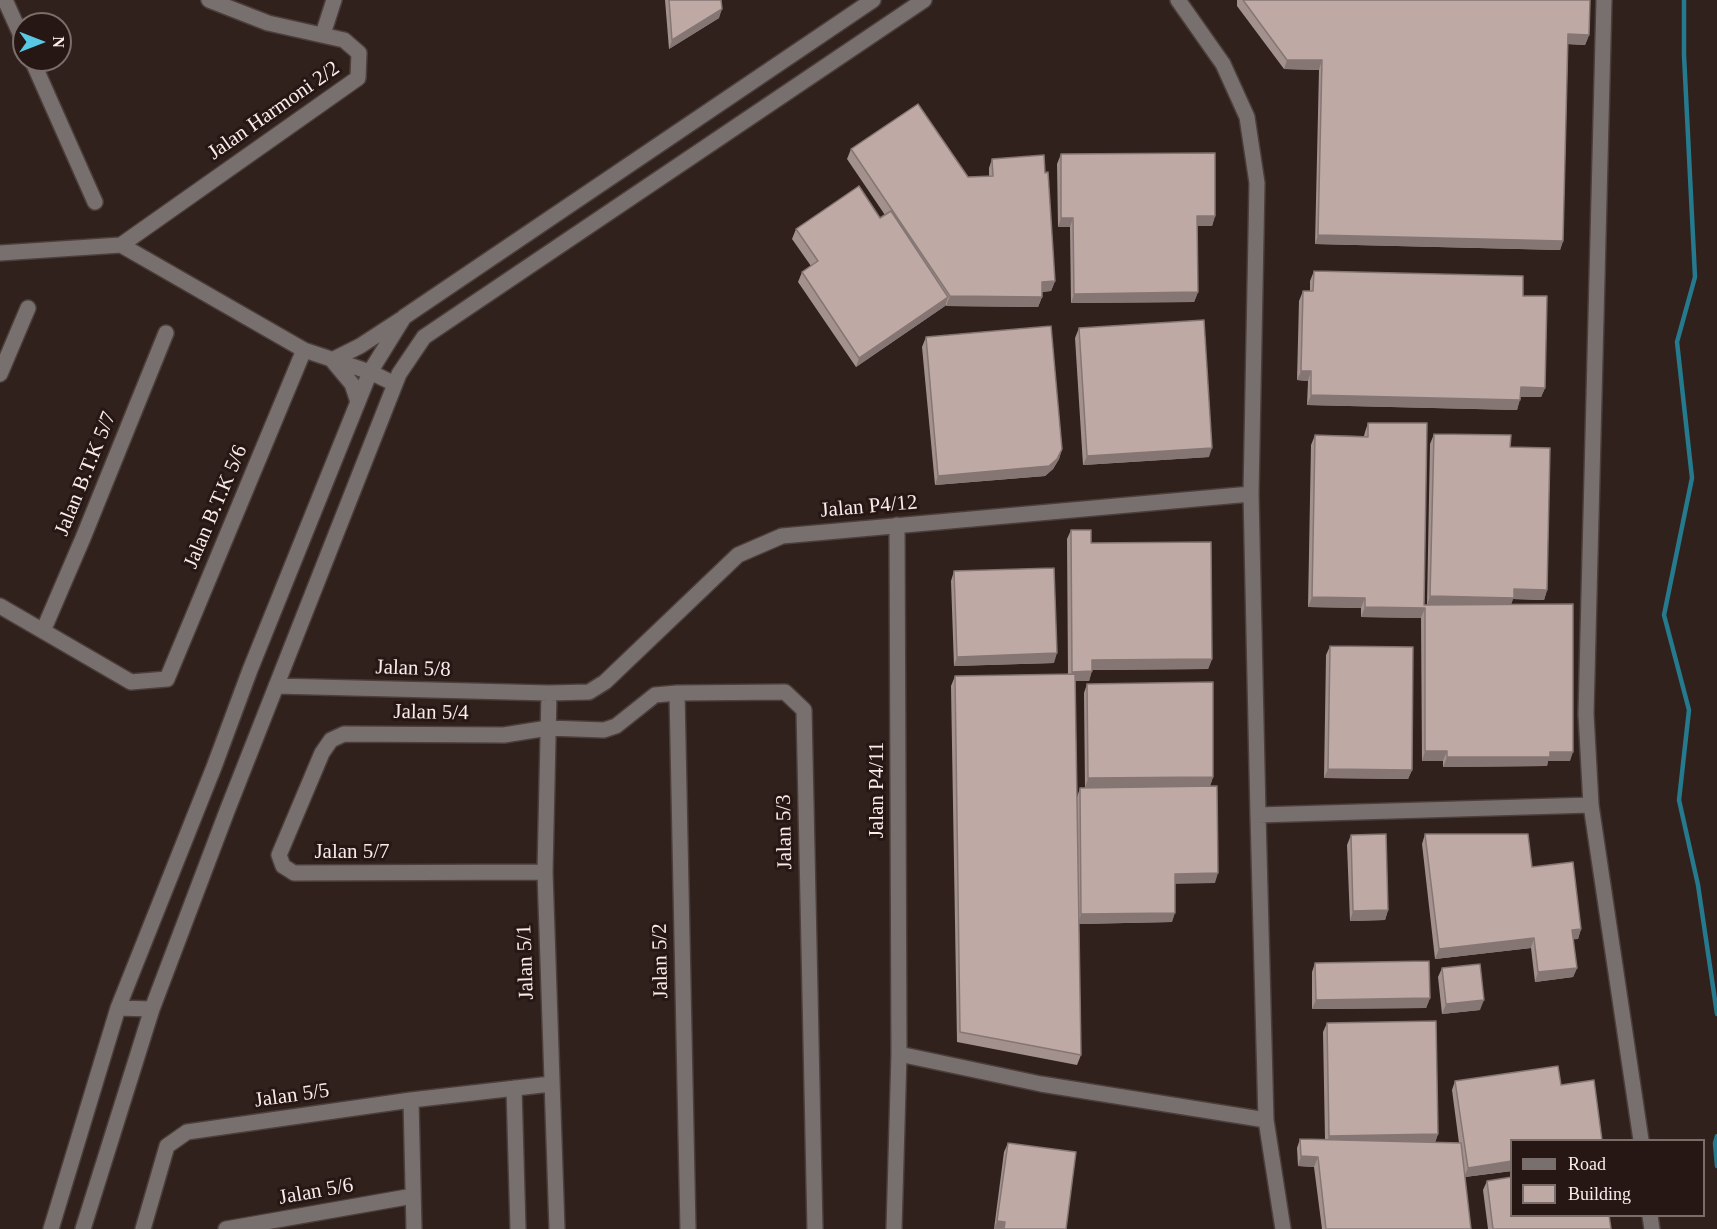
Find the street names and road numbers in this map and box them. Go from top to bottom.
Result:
street label: Jalan Harmoni 2/2 [203,56,345,166]
street label: Jalan B.T.K 5/7 [50,408,122,540]
street label: Jalan B.T.K 5/6 [179,442,253,572]
street label: Jalan P4/12 [819,490,919,524]
street label: Jalan 5/8 [375,655,451,683]
street label: Jalan 5/4 [393,700,469,726]
street label: Jalan P4/11 [864,742,890,838]
street label: Jalan 5/3 [772,794,798,870]
street label: Jalan 5/7 [314,839,390,865]
street label: Jalan 5/2 [648,923,674,999]
street label: Jalan 5/1 [512,924,540,1000]
street label: Jalan 5/5 [253,1078,331,1114]
street label: Jalan 5/6 [277,1173,355,1211]

